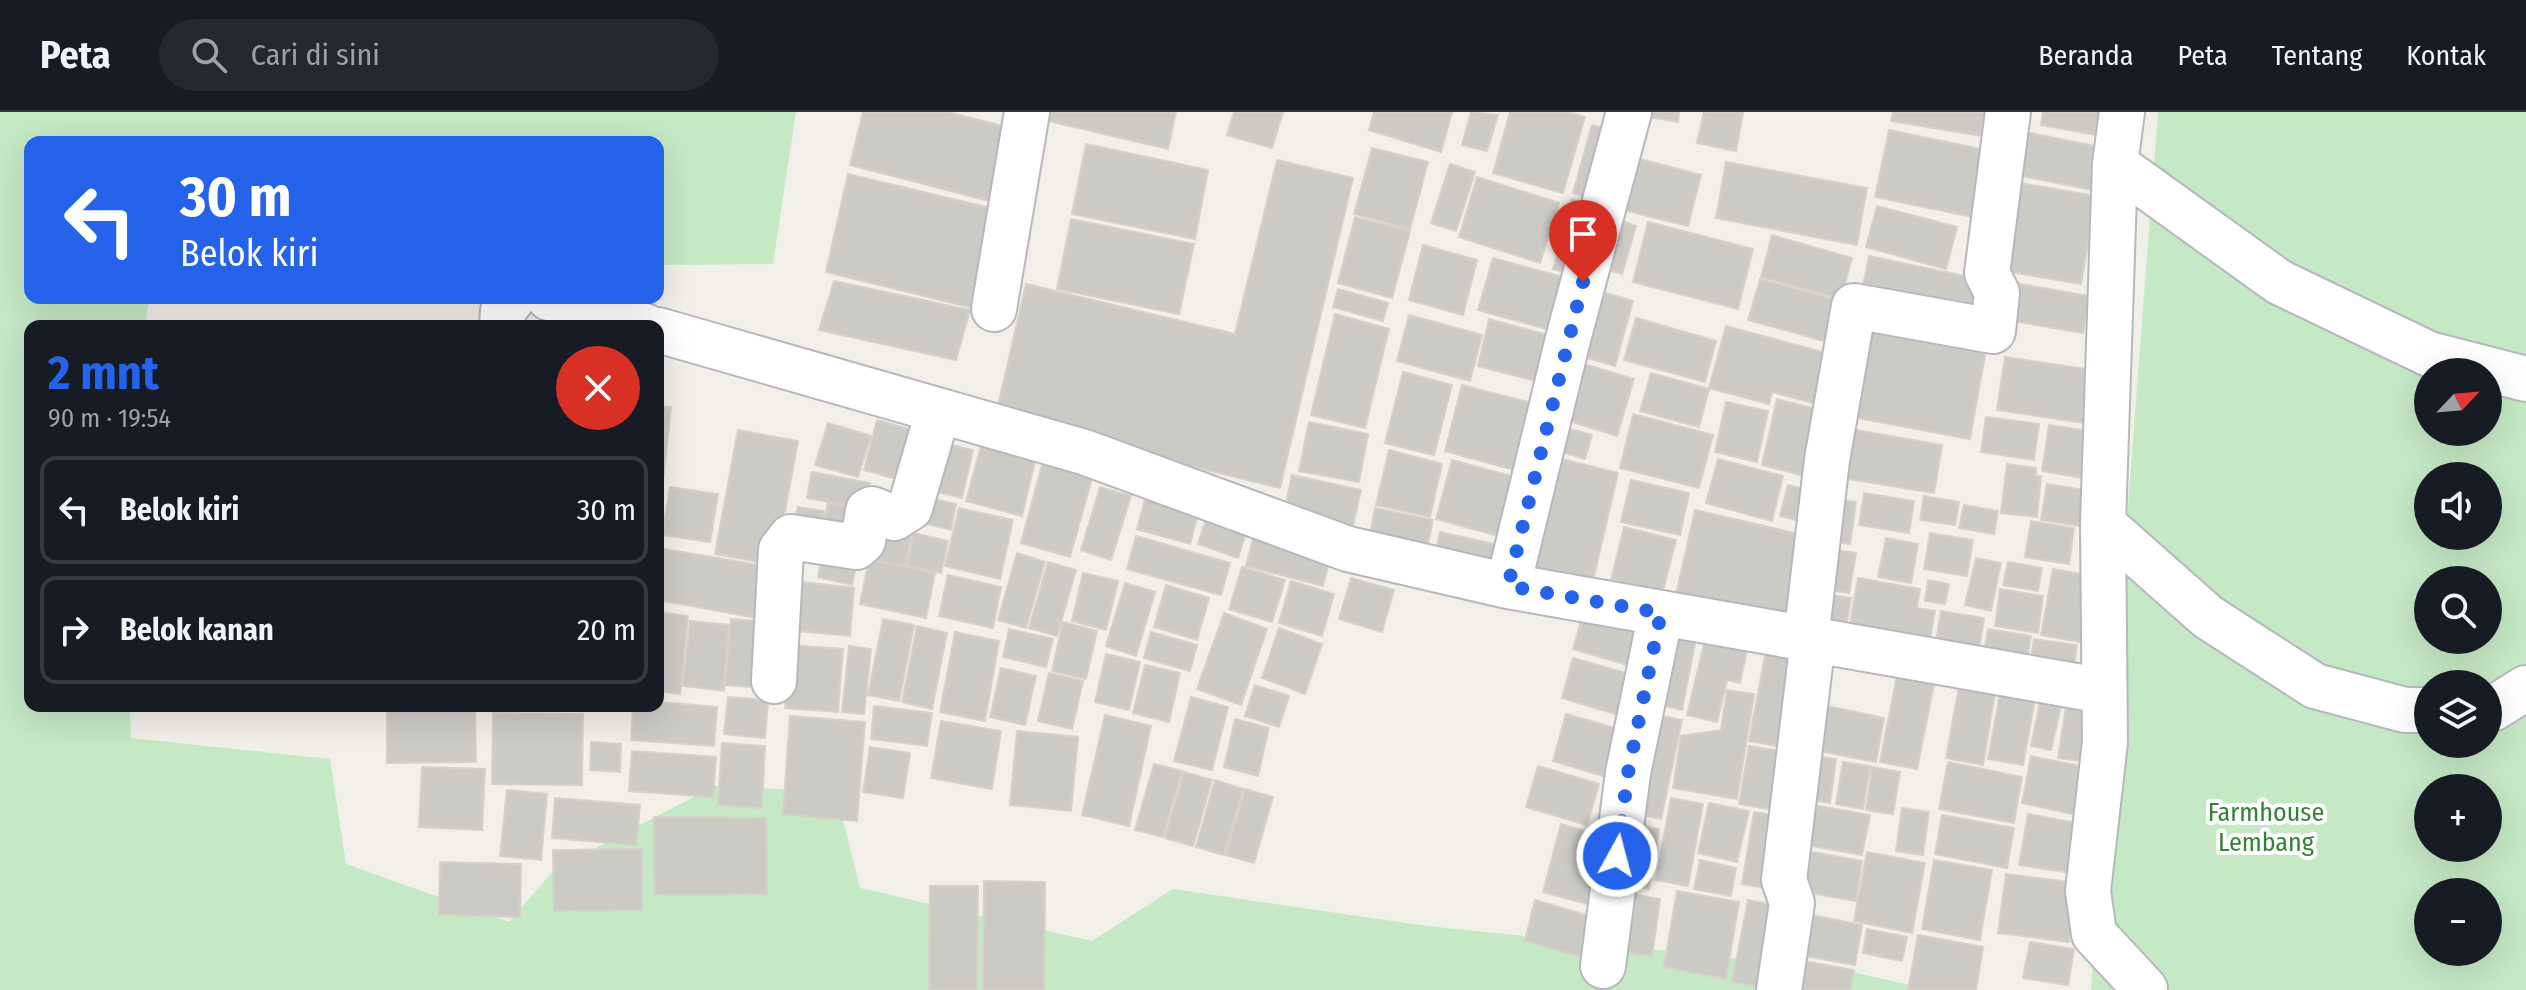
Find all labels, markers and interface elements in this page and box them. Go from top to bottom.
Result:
search box [159,19,719,91]
text: Peta [40,32,111,78]
icon: search [187,33,231,77]
text: Cari di sini [251,37,380,73]
text: Beranda [2038,39,2133,72]
text: Peta [2177,39,2228,72]
text: Tentang [2272,39,2362,72]
text: Kontak [2406,39,2486,72]
text: 30 m [180,164,291,231]
icon: left [48,168,152,272]
pin [1549,200,1617,282]
icon: arrive [1561,212,1605,256]
text: Belok kiri [180,232,318,276]
text: 2 mnt [48,344,159,402]
button: close [556,346,640,430]
north arrow [2414,358,2502,446]
map controls [2414,358,2502,966]
text: 90 m · 19:54 [48,403,171,434]
button: sound [2414,462,2502,550]
icon: left [52,488,96,532]
text: Belok kiri [120,492,239,528]
text: 30 m [577,492,636,528]
button: search [2414,566,2502,654]
icon: right [52,608,96,652]
text: Belok kanan [120,612,274,648]
text: 20 m [577,612,636,648]
button: layers [2414,670,2502,758]
button: + [2414,774,2502,862]
park label: Farmhouse Lembang [2208,797,2324,858]
position arrow [1575,814,1659,898]
button: − [2414,878,2502,966]

